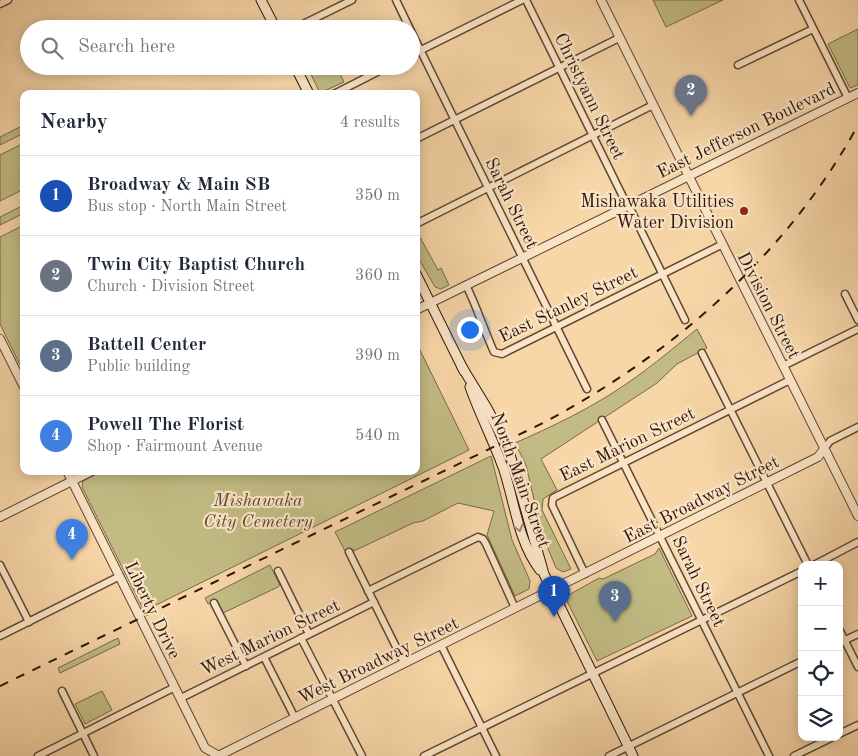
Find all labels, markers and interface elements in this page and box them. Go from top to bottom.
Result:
search box [20,20,420,75]
street label: Christyann Street [551,30,627,163]
icon: search [38,34,66,62]
text: Search here [78,38,175,57]
pin: 2 [675,75,707,116]
street label: East Jefferson Boulevard [654,80,839,182]
text: Nearby [40,112,108,133]
text: 4 results [340,115,400,131]
street label: Sarah Street [481,155,541,252]
text: Broadway & Main SB [87,176,270,195]
text: 1 [51,188,61,204]
text: 350 m [355,188,400,204]
place label: Mishawaka Utilities Water Division [580,193,734,232]
text: Bus stop · North Main Street [87,199,287,215]
marker: Mishawaka Utilities Water Division [738,205,750,217]
street label: Division Street [733,249,803,362]
text: Twin City Baptist Church [87,256,305,275]
street label: East Stanley Street [496,264,641,346]
text: 2 [51,268,61,284]
text: 360 m [355,268,400,284]
text: Church · Division Street [87,279,255,295]
your location [457,317,483,343]
text: Battell Center [87,336,206,355]
text: 3 [51,348,61,364]
text: 390 m [355,348,400,364]
text: Public building [87,359,190,375]
street label: East Marion Street [557,404,698,485]
street label: North Main Street [487,410,553,550]
text: Powell The Florist [87,416,244,435]
text: 4 [51,428,61,444]
text: 540 m [355,428,400,444]
text: Shop · Fairmount Avenue [87,439,263,455]
street label: East Broadway Street [621,453,782,547]
park label: Mishawaka City Cemetery [203,492,314,531]
pin: 4 [56,519,88,560]
one-way arrow [514,523,524,532]
street label: Sarah Street [668,533,728,630]
street label: Liberty Drive [121,559,183,662]
map controls [798,561,843,741]
button: + [798,561,843,606]
pin: 1 [538,576,570,617]
pin: 3 [599,581,631,622]
street label: West Marion Street [198,596,343,679]
button: − [798,606,843,651]
street label: West Broadway Street [295,614,462,708]
button: locate [798,651,843,696]
button: layers [798,696,843,741]

